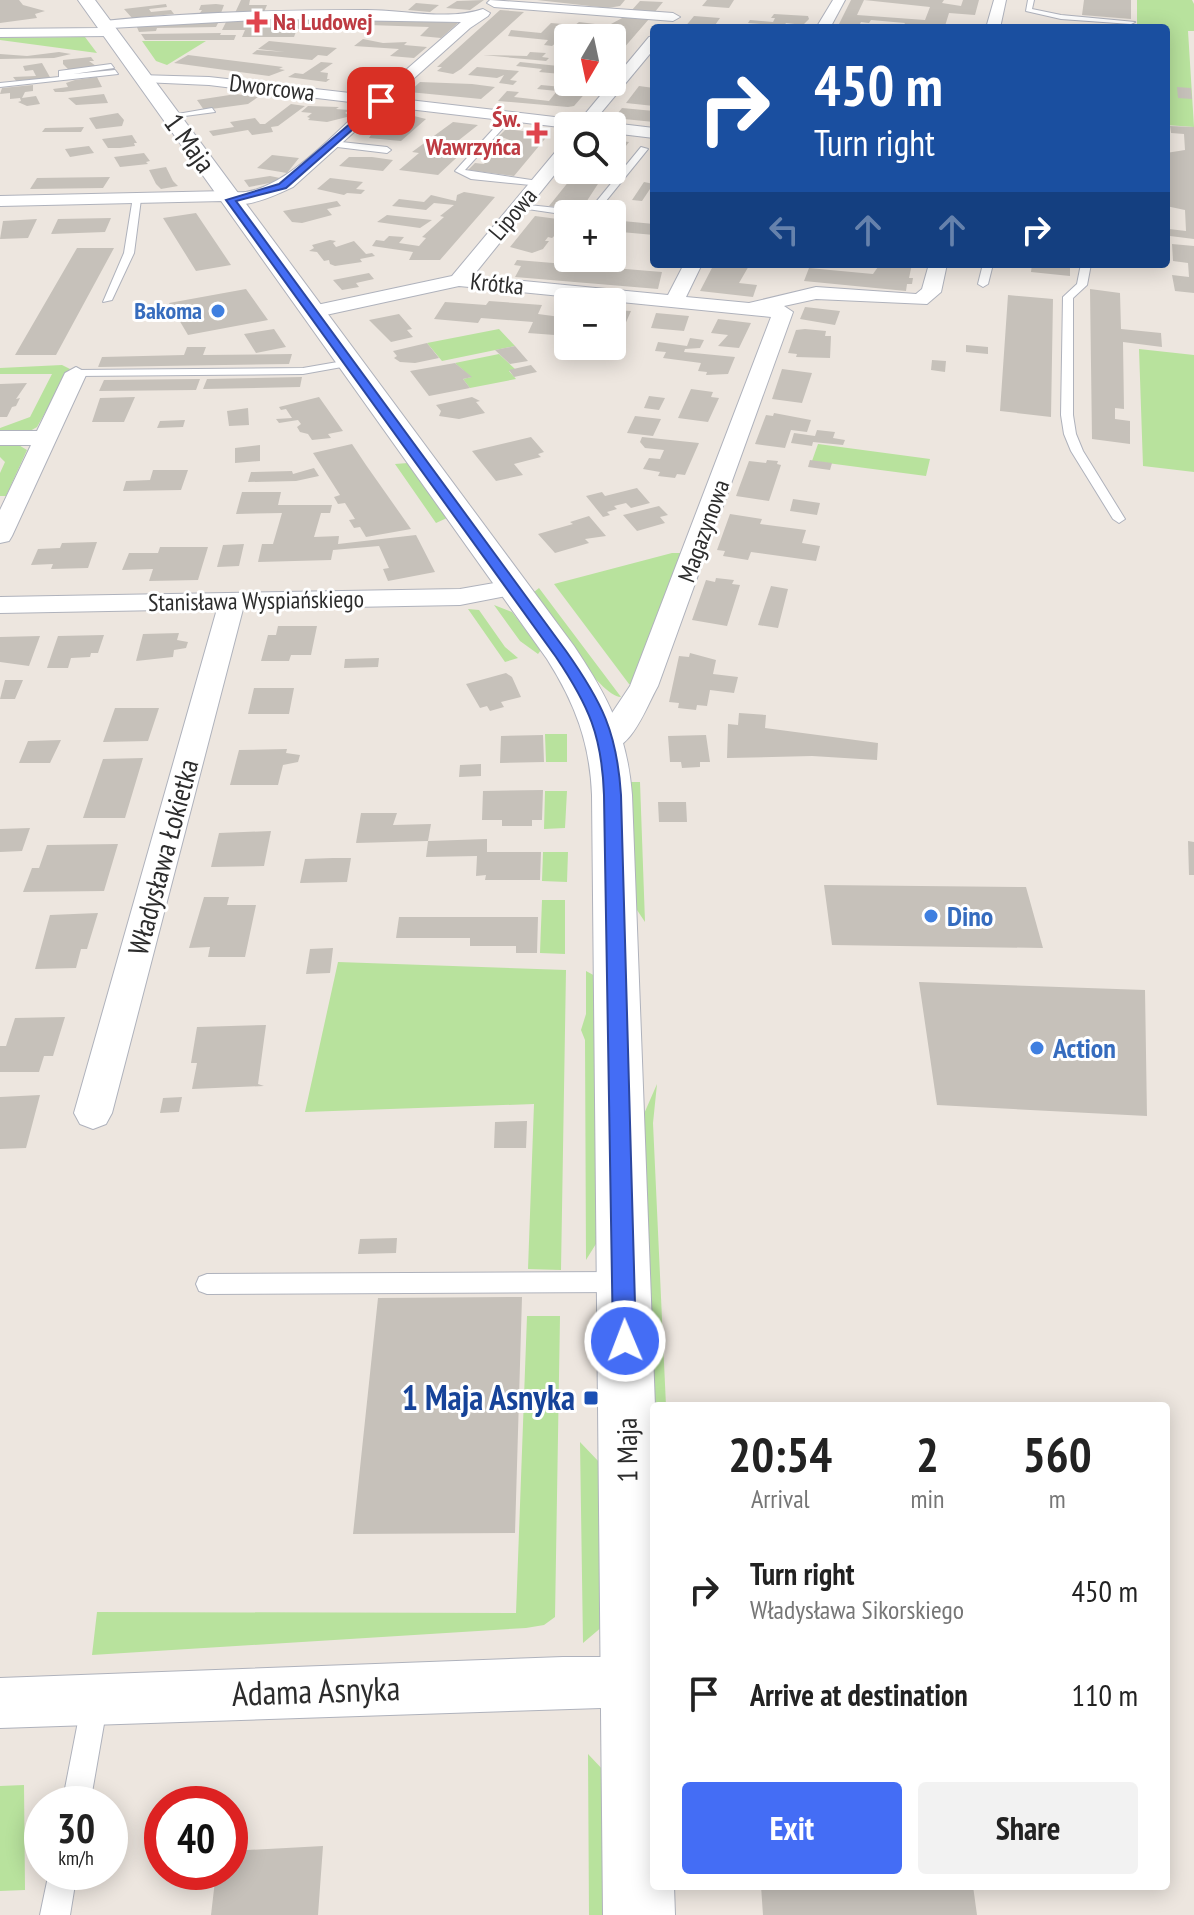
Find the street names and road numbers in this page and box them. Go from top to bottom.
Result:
street label: Dworcowa [228,67,316,108]
street label: 1 Maja [156,106,224,180]
street label: Lipowa [482,181,544,246]
street label: Krótka [469,265,525,302]
street label: Magazynowa [671,475,736,586]
street label: Stanisława Wyspiańskiego [148,583,364,618]
street label: Władysława Łokietka [119,755,206,959]
street label: 1 Maja [607,1417,646,1483]
street label: Adama Asnyka [231,1665,401,1715]

